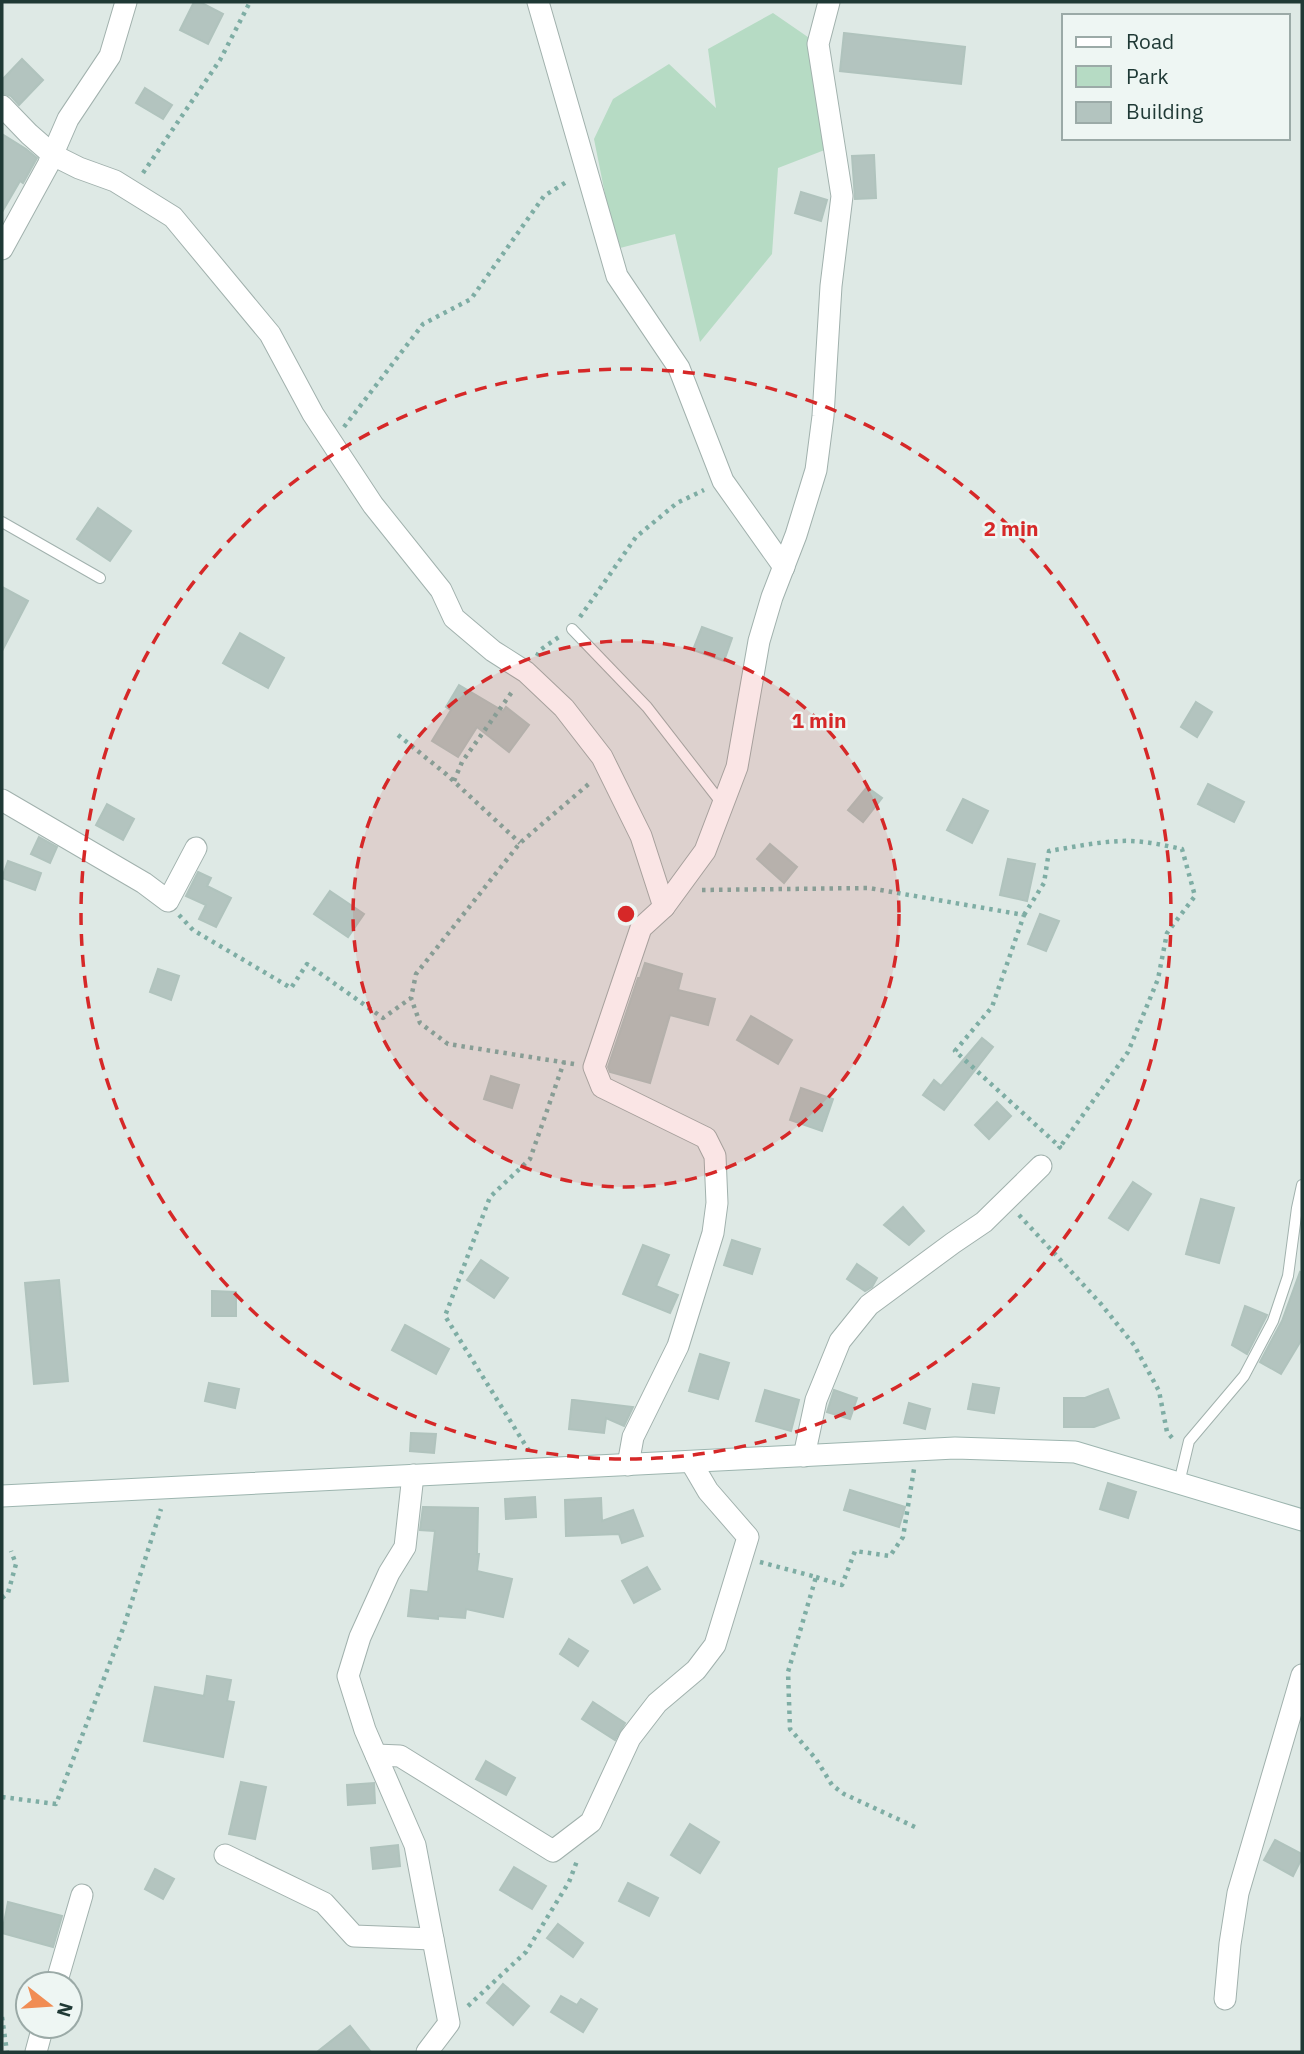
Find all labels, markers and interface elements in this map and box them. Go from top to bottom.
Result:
legend [1062,14,1290,140]
text: Road [1126,27,1174,55]
text: Park [1126,62,1169,90]
text: Building [1126,97,1203,125]
text: 2 min [984,514,1038,542]
text: 1 min [792,706,846,734]
centre of rings [614,902,638,926]
north arrow [14,1970,84,2040]
text: N [52,2000,79,2020]

